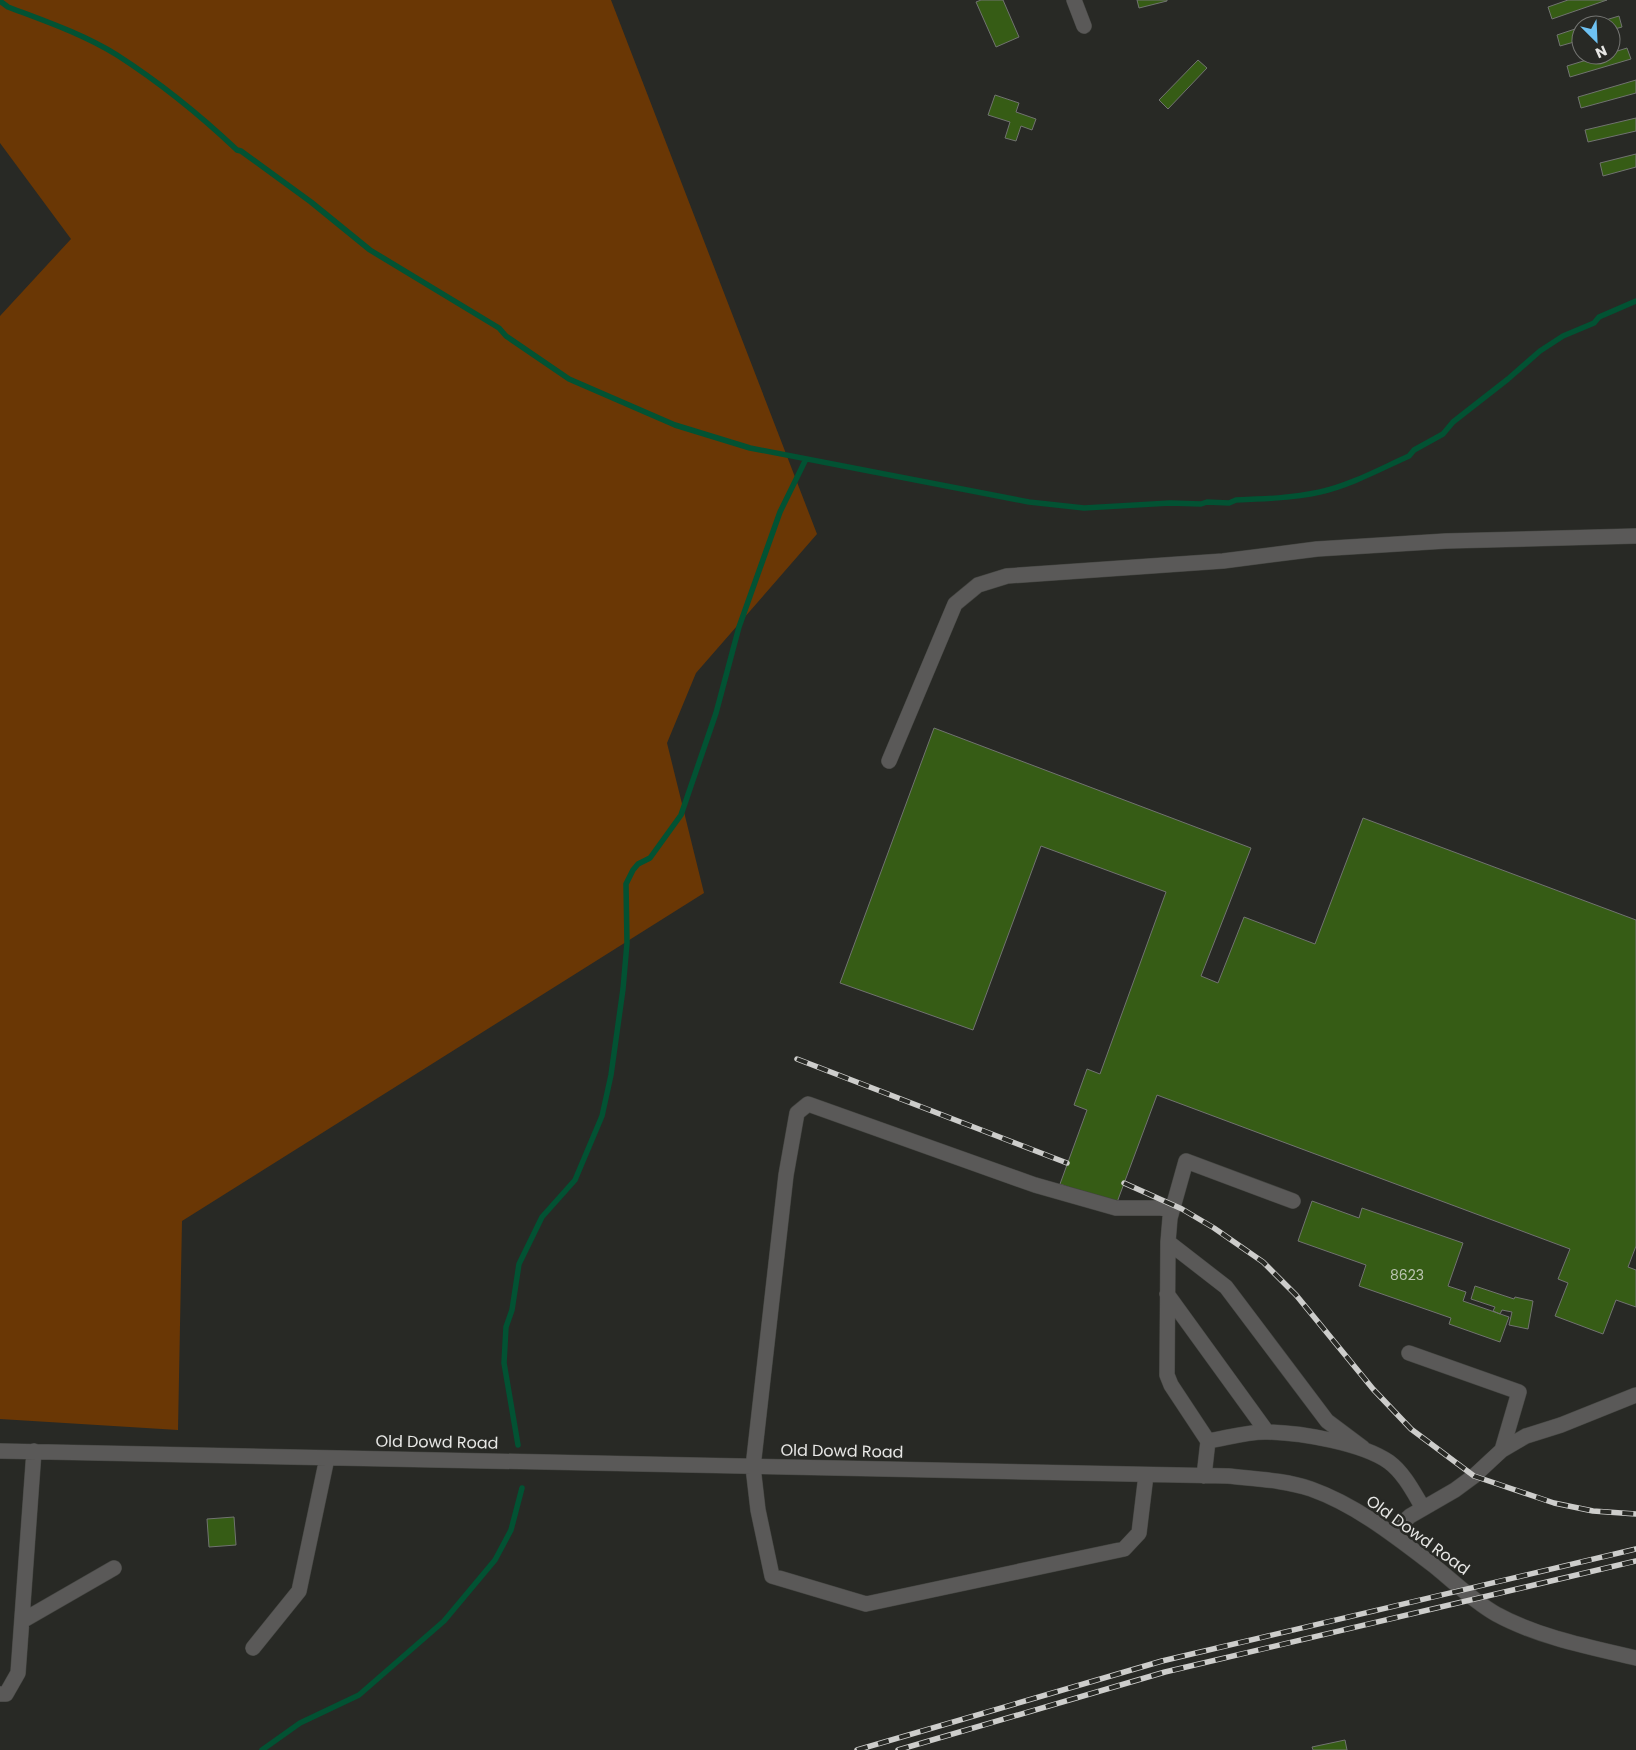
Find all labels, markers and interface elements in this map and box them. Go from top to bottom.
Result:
north arrow [1571,15,1621,65]
text: N [1592,41,1610,63]
house number: 8623 [1390,1265,1424,1285]
street label: Old Dowd Road [375,1429,499,1455]
street label: Old Dowd Road [780,1438,904,1464]
street label: Old Dowd Road [1361,1490,1475,1580]

